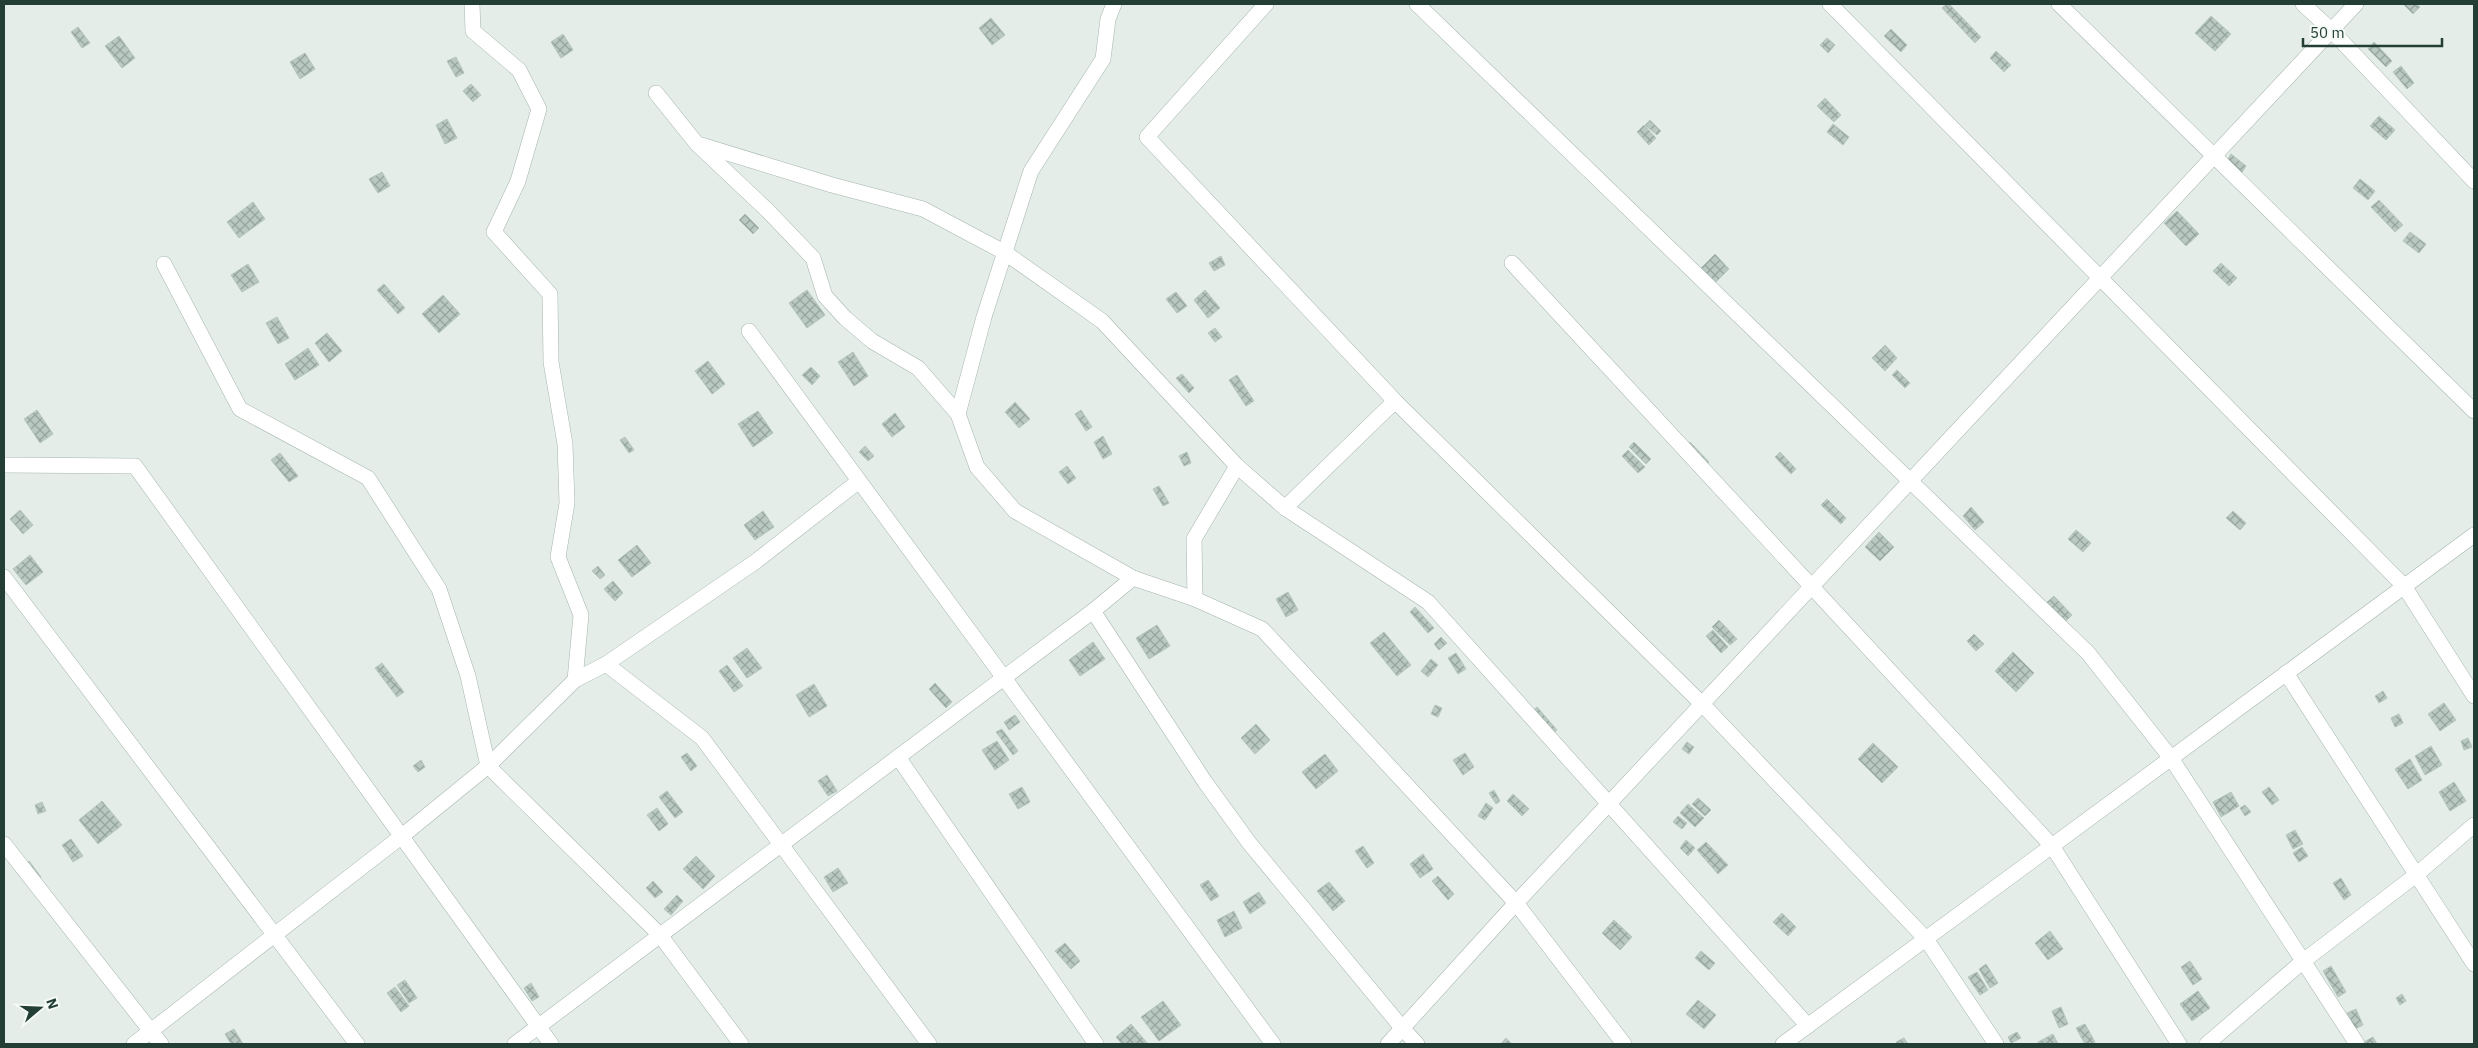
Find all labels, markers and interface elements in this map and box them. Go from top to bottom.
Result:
scale bar [2303,15,2442,47]
text: 50 m [2310,23,2345,42]
north arrow [15,983,65,1033]
text: N [42,996,62,1011]

